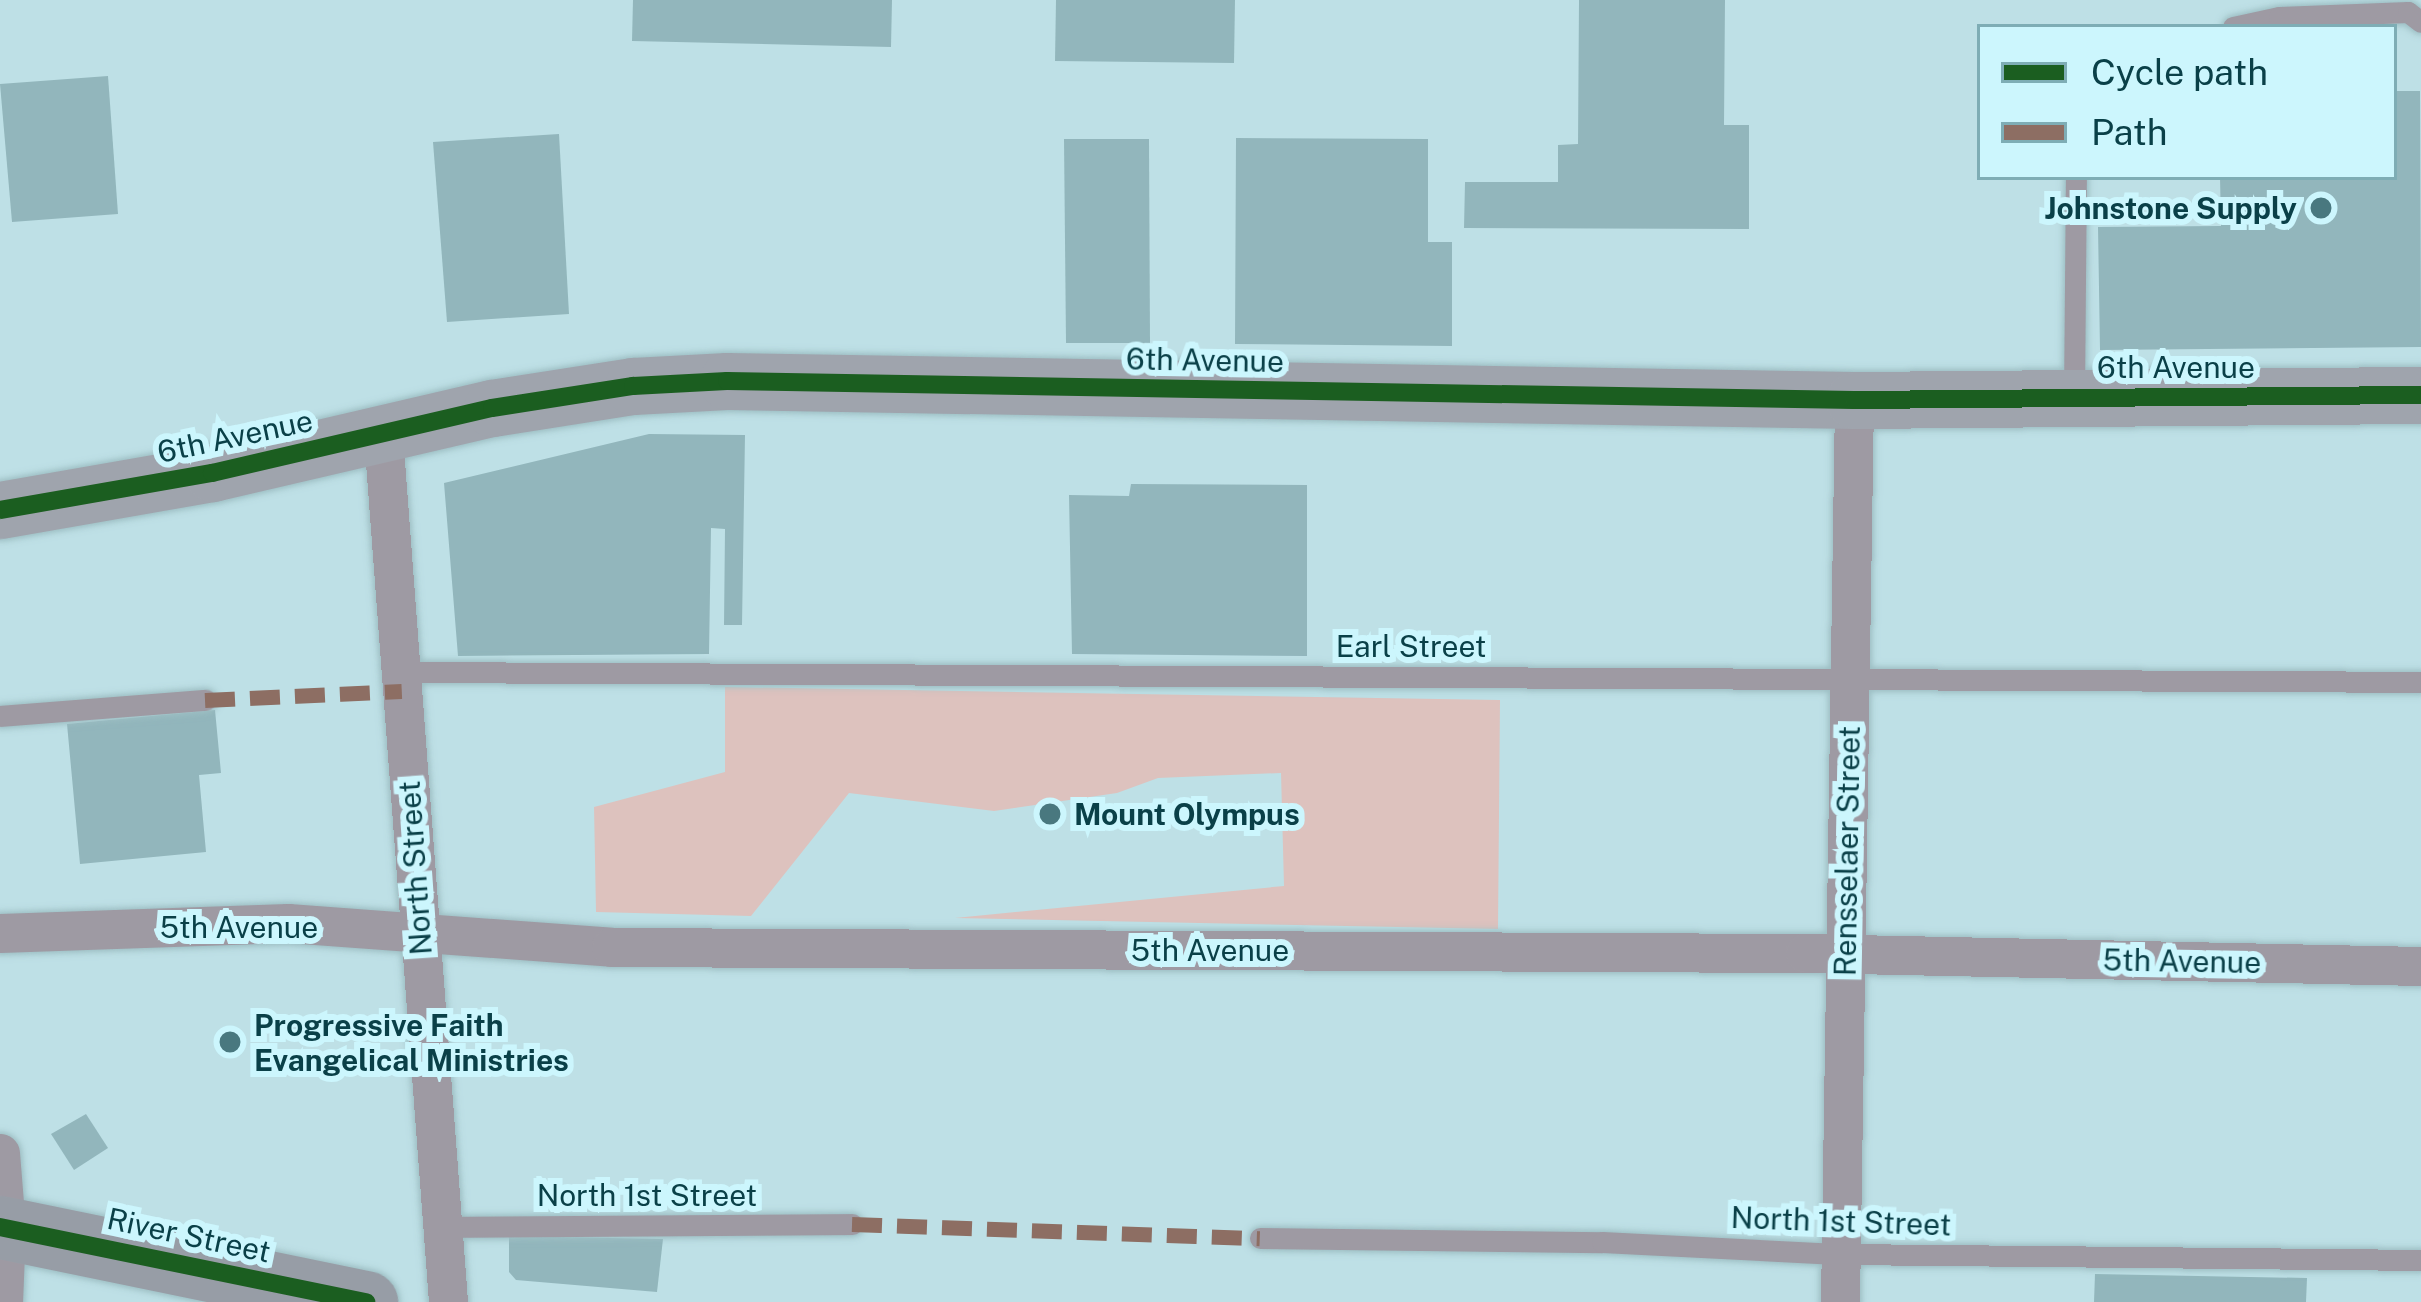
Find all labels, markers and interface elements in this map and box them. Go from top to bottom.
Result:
legend [1977,24,2397,180]
text: Cycle path [2091,51,2268,93]
text: Path [2091,111,2167,153]
place label: Johnstone Supply [2044,190,2297,226]
marker: Johnstone Supply [2308,195,2334,221]
street label: 6th Avenue [1126,341,1284,379]
street label: 6th Avenue [2097,349,2255,385]
street label: 6th Avenue [154,402,316,470]
street label: Earl Street [1336,628,1486,664]
street label: Rensselaer Street [1827,725,1867,977]
street label: North Street [391,780,439,956]
place label: Mount Olympus [1074,796,1300,832]
marker: Mount Olympus [1037,801,1063,827]
street label: 5th Avenue [160,909,318,945]
street label: 5th Avenue [1131,932,1289,968]
street label: 5th Avenue [2102,942,2262,980]
place label: Progressive Faith Evangelical Ministries [254,1007,569,1078]
marker: Progressive Faith Evangelical Ministries [217,1029,243,1055]
street label: North 1st Street [537,1177,757,1213]
street label: North 1st Street [1730,1199,1952,1243]
street label: River Street [104,1200,274,1270]

